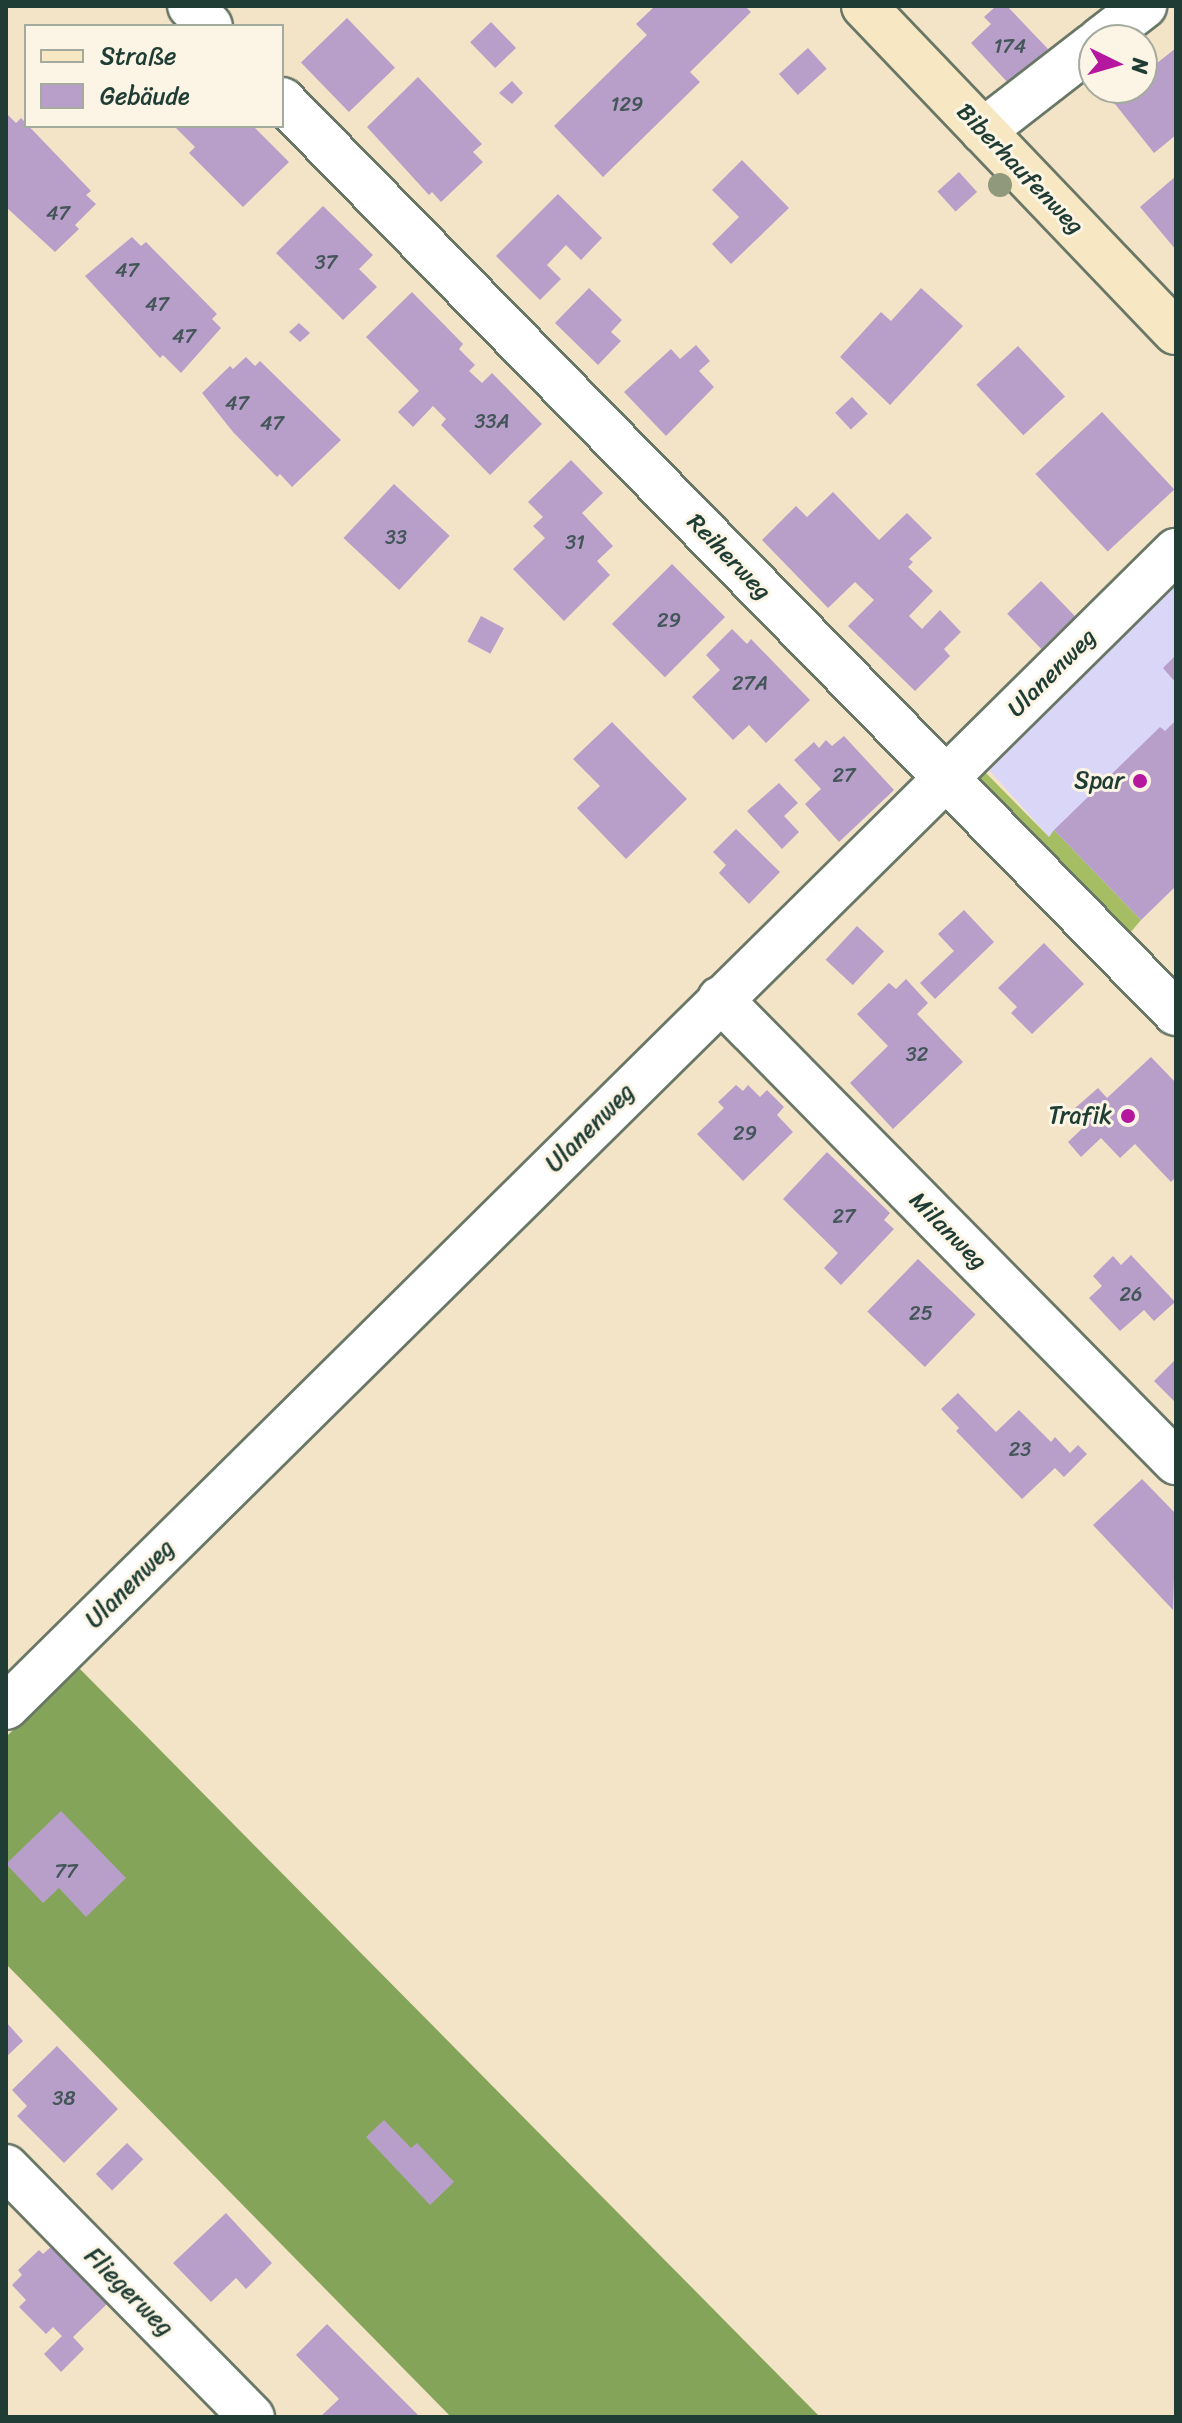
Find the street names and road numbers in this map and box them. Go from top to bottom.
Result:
street label: Biberhaufenweg [950,98,1090,240]
street label: Reiherweg [681,508,777,606]
street label: Ulanenweg [1002,623,1102,723]
street label: Ulanenweg [540,1078,640,1178]
street label: Milanweg [903,1186,993,1276]
street label: Ulanenweg [80,1534,180,1634]
street label: Fliegerweg [79,2242,179,2342]

